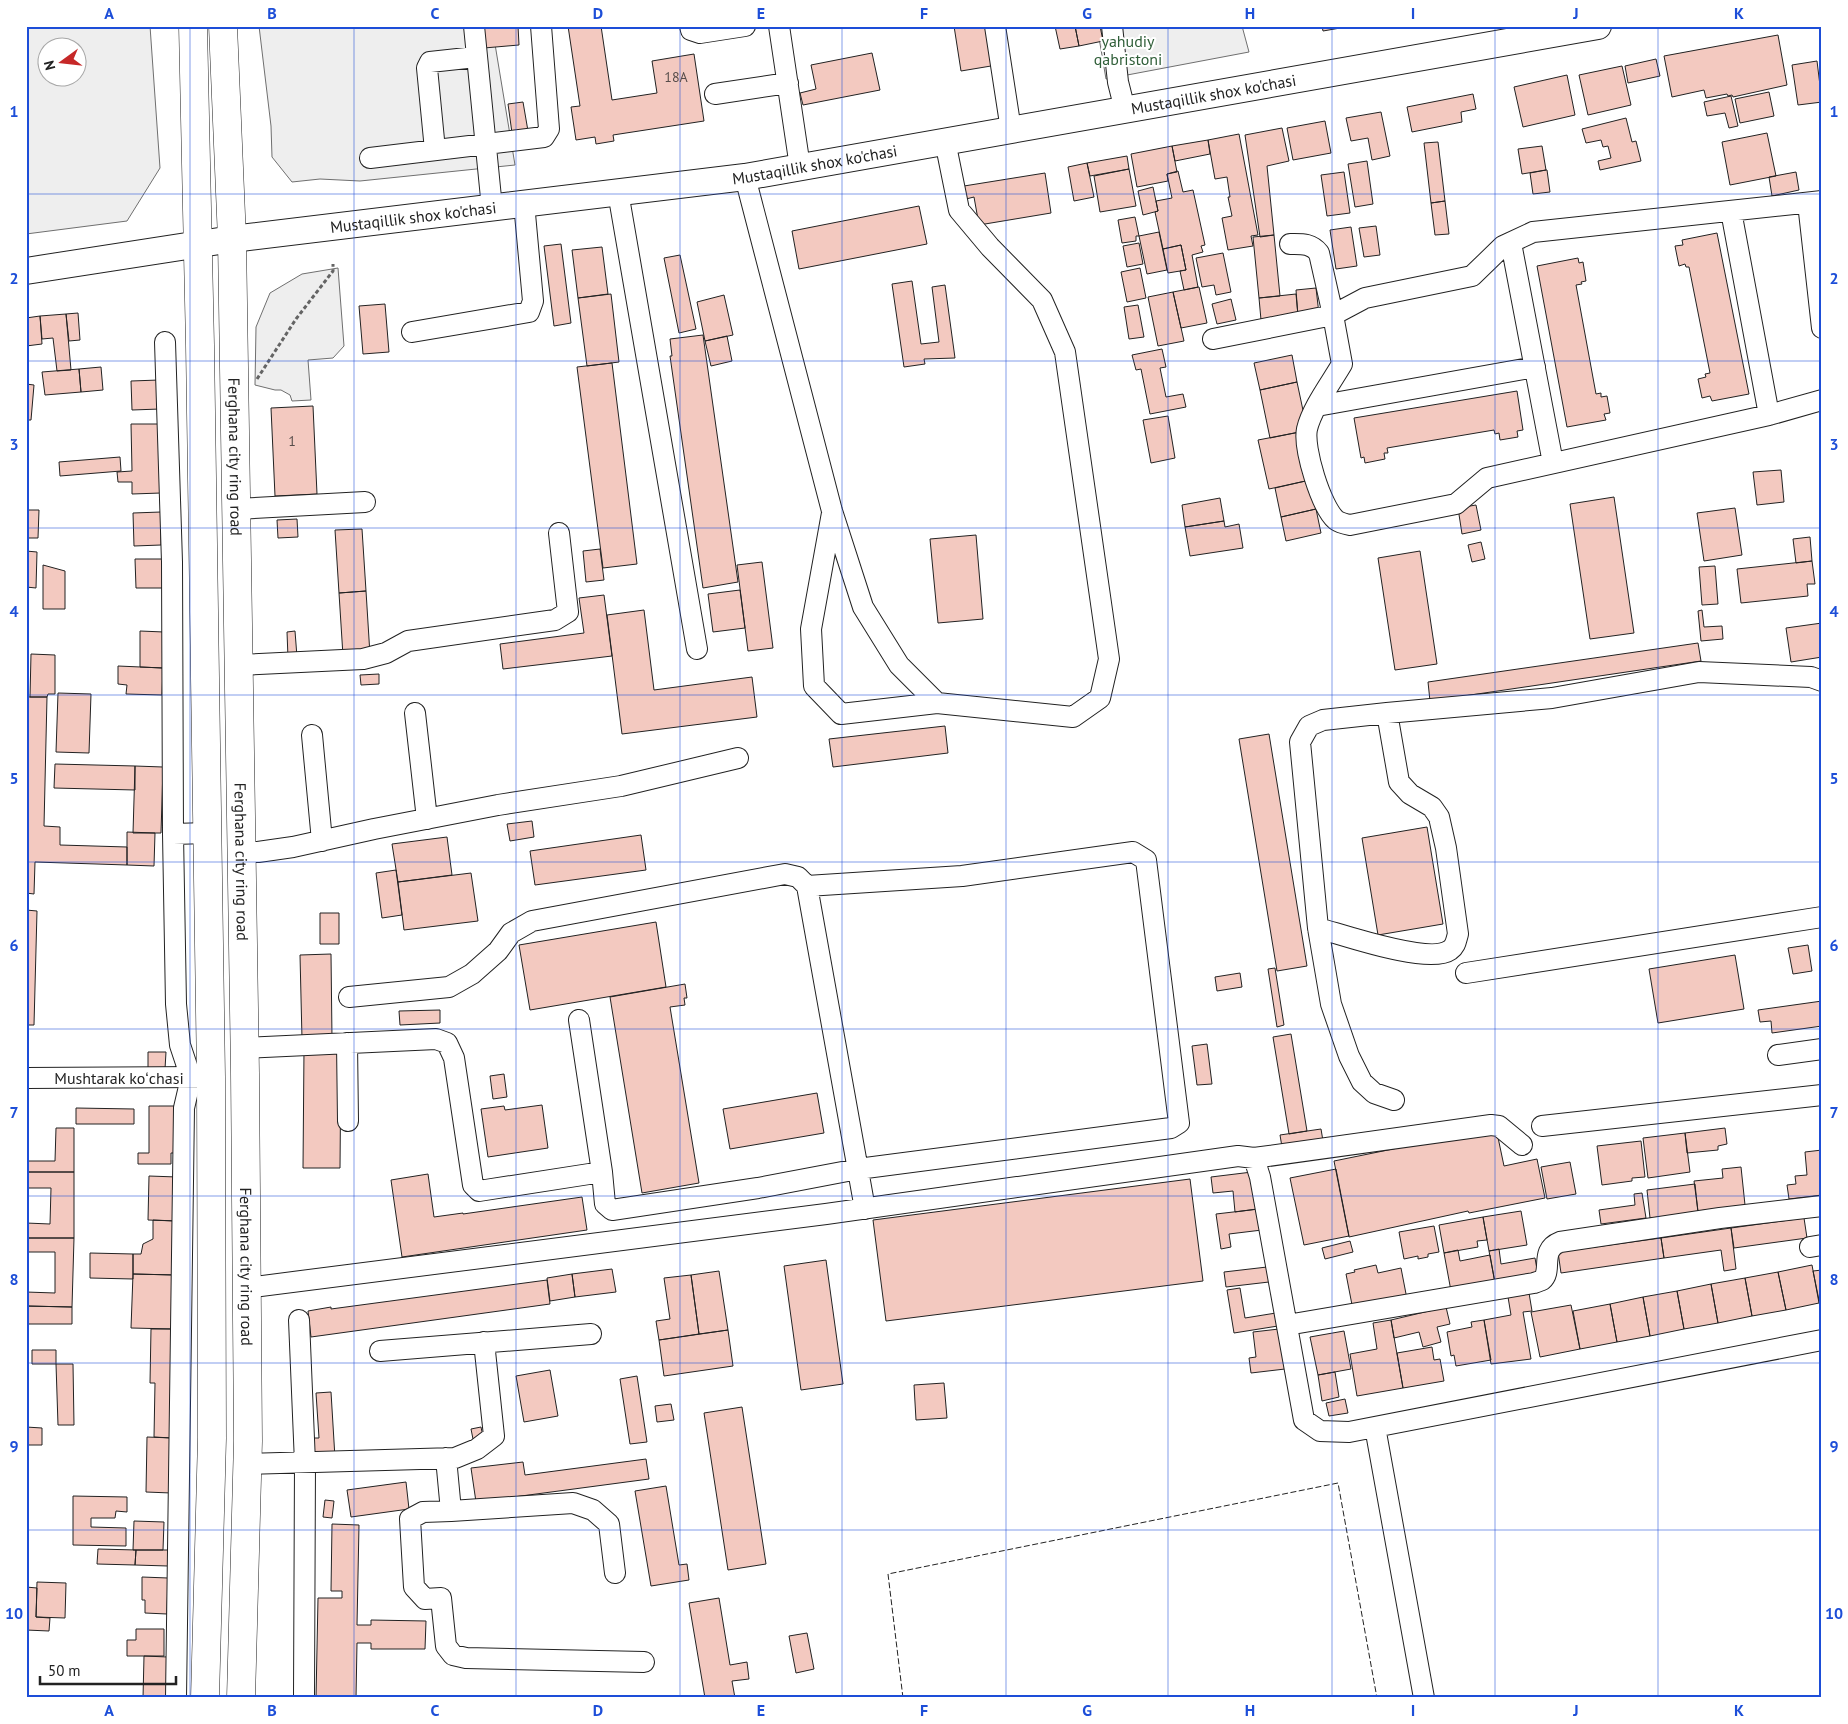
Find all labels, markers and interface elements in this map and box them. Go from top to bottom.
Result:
text: A [104,3,114,23]
text: B [267,3,277,23]
text: C [431,3,440,23]
text: D [593,3,603,23]
text: E [757,3,765,23]
text: F [920,3,928,23]
text: G [1082,3,1092,23]
text: H [1245,3,1255,23]
text: I [1411,3,1415,23]
text: J [1572,3,1579,23]
text: K [1734,3,1744,23]
park label: yahudiy qabristoni [1094,31,1162,69]
north arrow [38,38,88,88]
text: N [40,59,59,72]
house number: 18A [664,68,689,86]
street label: Mustaqillik shox ko'chasi [1129,70,1298,118]
text: 1 [9,101,19,121]
text: 1 [1829,101,1839,121]
street label: Mustaqillik shox ko'chasi [731,140,899,188]
street label: Mustaqillik shox ko'chasi [329,197,497,237]
text: 2 [9,268,19,288]
text: 2 [1829,268,1839,288]
street label: Ferghana city ring road [224,378,247,536]
house number: 1 [288,432,296,450]
text: 3 [9,434,19,454]
text: 3 [1829,434,1839,454]
text: 4 [9,601,19,621]
text: 4 [1829,601,1839,621]
text: 5 [9,768,19,788]
text: 5 [1829,768,1839,788]
street label: Ferghana city ring road [230,782,253,941]
text: 6 [9,935,19,955]
text: 6 [1829,935,1839,955]
street label: Mushtarak koʻchasi [54,1068,184,1088]
text: 7 [9,1102,19,1122]
text: 7 [1829,1102,1839,1122]
street label: Ferghana city ring road [236,1187,257,1346]
text: 8 [9,1269,19,1289]
text: 8 [1829,1269,1839,1289]
text: 9 [9,1436,19,1456]
text: 9 [1829,1436,1839,1456]
text: 10 [5,1603,23,1623]
text: 10 [1825,1603,1843,1623]
scale bar [40,1654,176,1686]
text: 50 m [48,1661,81,1680]
text: A [104,1700,114,1720]
text: B [267,1700,277,1720]
text: C [431,1700,440,1720]
text: D [593,1700,603,1720]
text: E [757,1700,765,1720]
text: F [920,1700,928,1720]
text: G [1082,1700,1092,1720]
text: H [1245,1700,1255,1720]
text: I [1411,1700,1415,1720]
text: J [1572,1700,1579,1720]
text: K [1734,1700,1744,1720]

